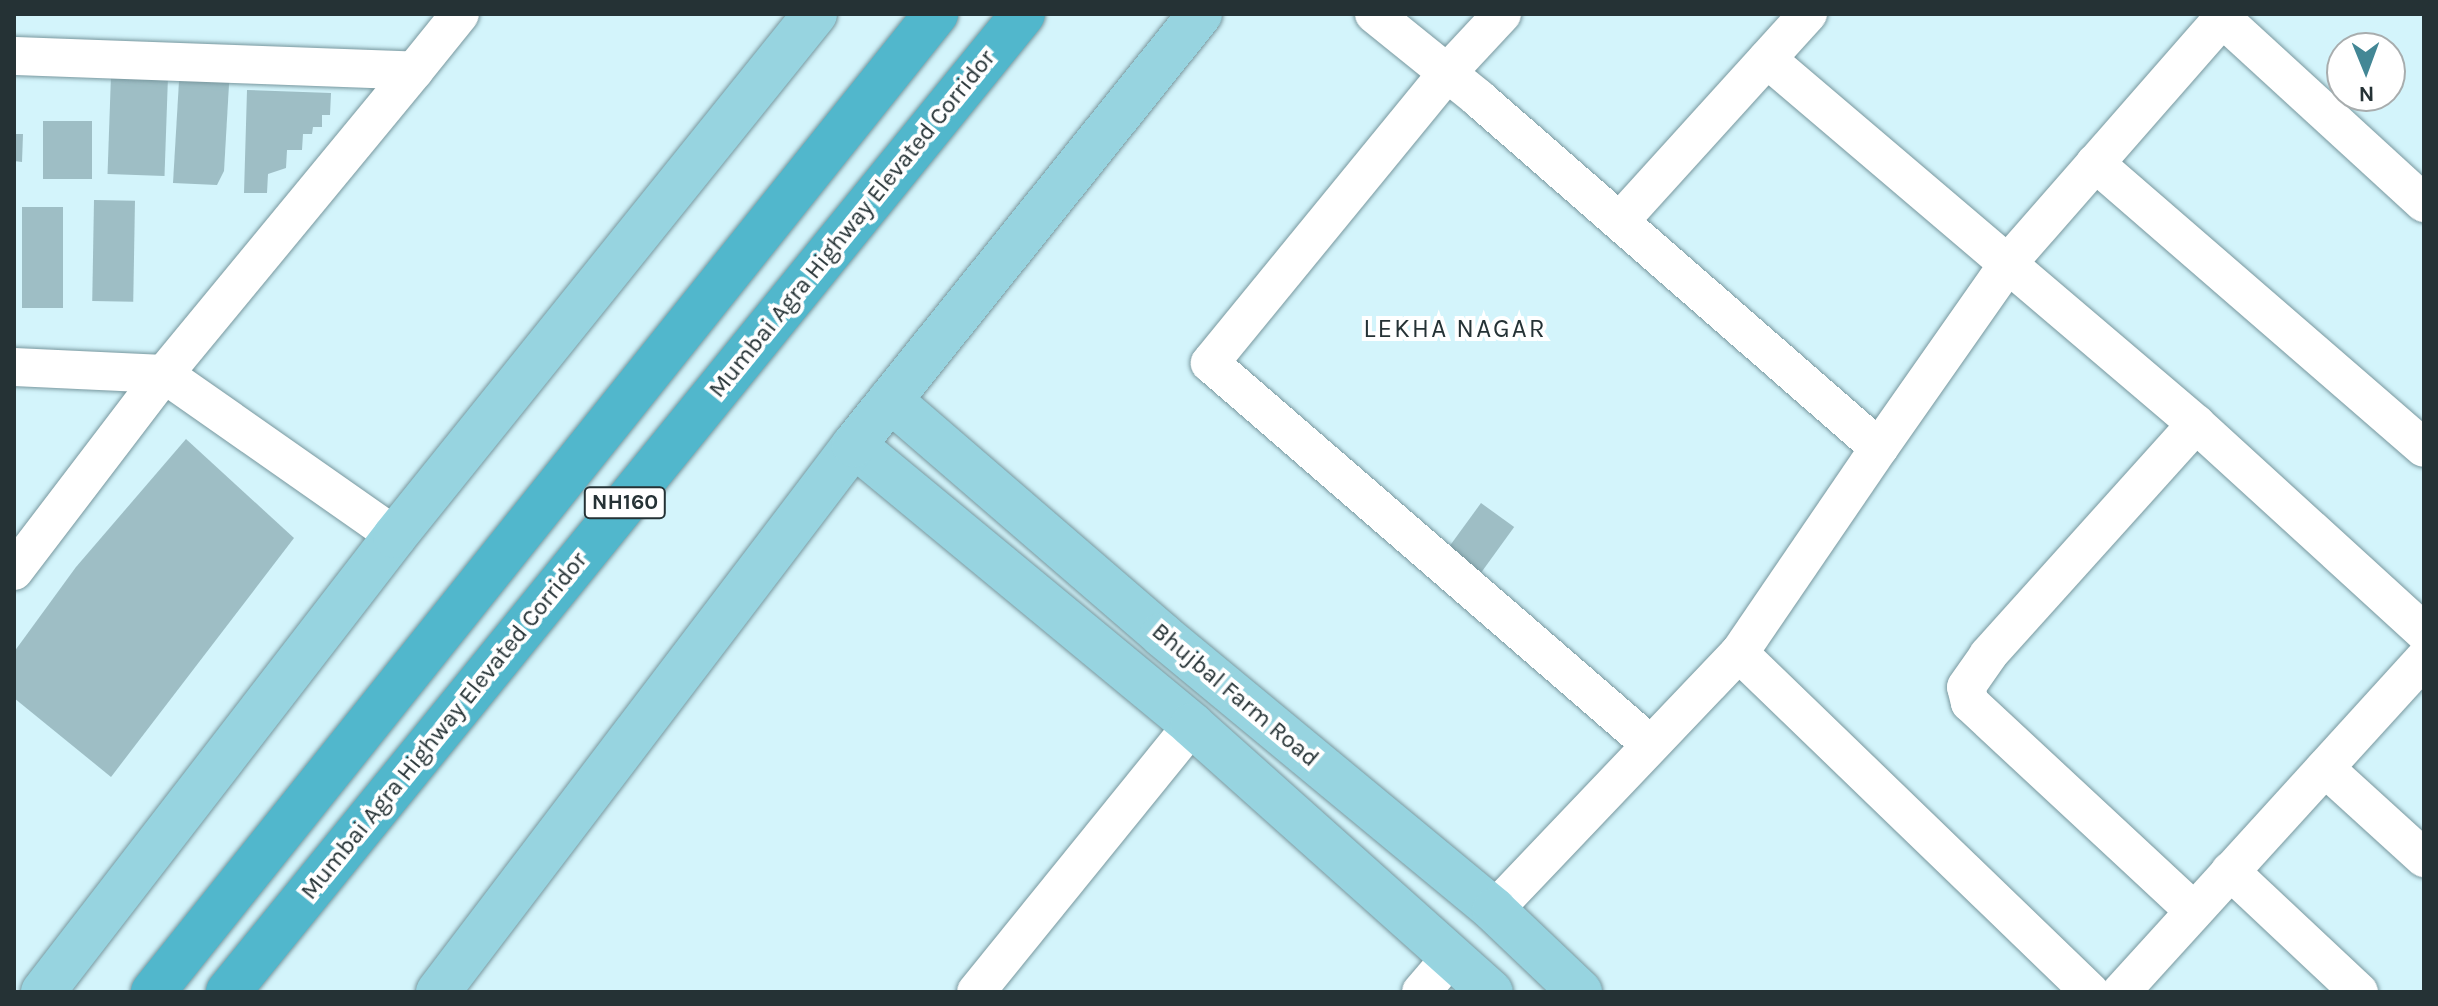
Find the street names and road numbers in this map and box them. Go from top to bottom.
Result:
street label: Mumbai Agra Highway Elevated Corridor [703,44,1001,404]
road number: NH160 [583,485,667,521]
street label: Mumbai Agra Highway Elevated Corridor [295,546,593,906]
street label: Bhujbal Farm Road [1146,617,1324,773]

